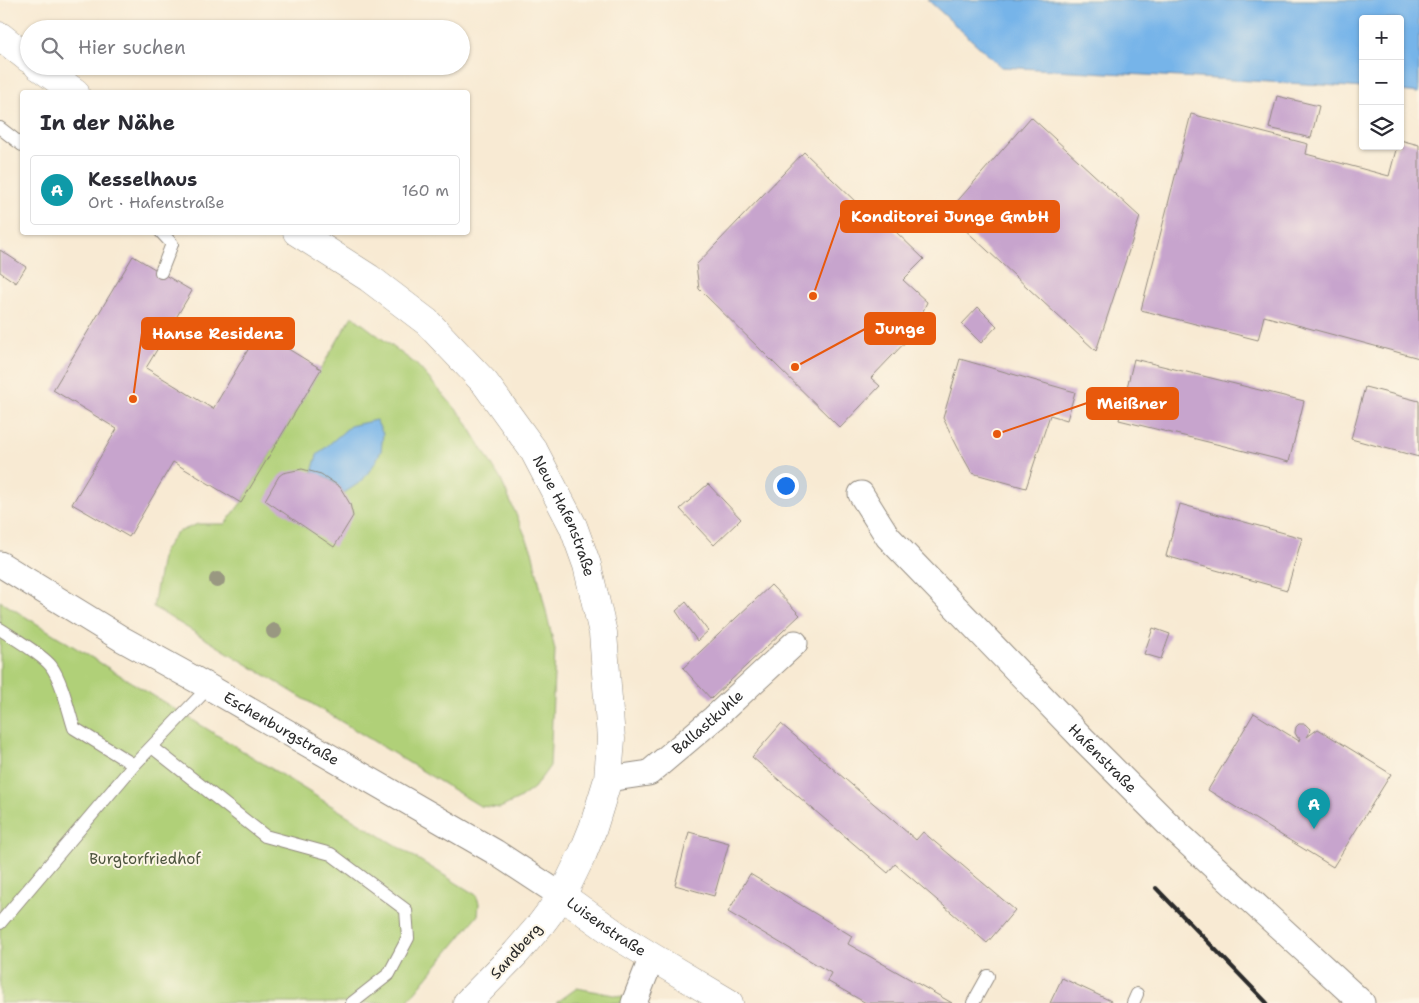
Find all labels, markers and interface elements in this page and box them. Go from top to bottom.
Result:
map controls [1359,15,1404,150]
button: + [1359,15,1404,60]
search box [20,20,470,75]
icon: search [38,34,66,62]
text: Hier suchen [78,35,186,60]
button: − [1359,60,1404,105]
button: layers [1359,105,1404,150]
text: In der Nähe [40,109,175,137]
text: Kesselhaus [88,167,197,192]
text: A [51,180,63,201]
text: 160 m [402,180,449,201]
text: Ort · Hafenstraße [88,192,224,213]
callout: Konditorei Junge GmbH [841,201,1059,232]
text: Konditorei Junge GmbH [851,206,1049,227]
callout: Junge [865,313,935,344]
callout: Hanse Residenz [142,318,294,349]
text: Junge [875,318,926,339]
text: Hanse Residenz [152,323,284,344]
callout: Meißner [1087,388,1178,419]
text: Meißner [1097,393,1168,414]
street label: Neue Hafenstraße [528,452,599,579]
your location [773,473,799,499]
street label: Ballastkuhle [668,686,748,759]
street label: Eschenburgstraße [220,687,343,770]
street label: Hafenstraße [1064,720,1141,797]
pin: A [1298,788,1330,829]
park label: Burgtorfriedhof [89,849,201,869]
street label: Luisenstraße [563,892,650,961]
street label: Sandberg [486,919,546,983]

